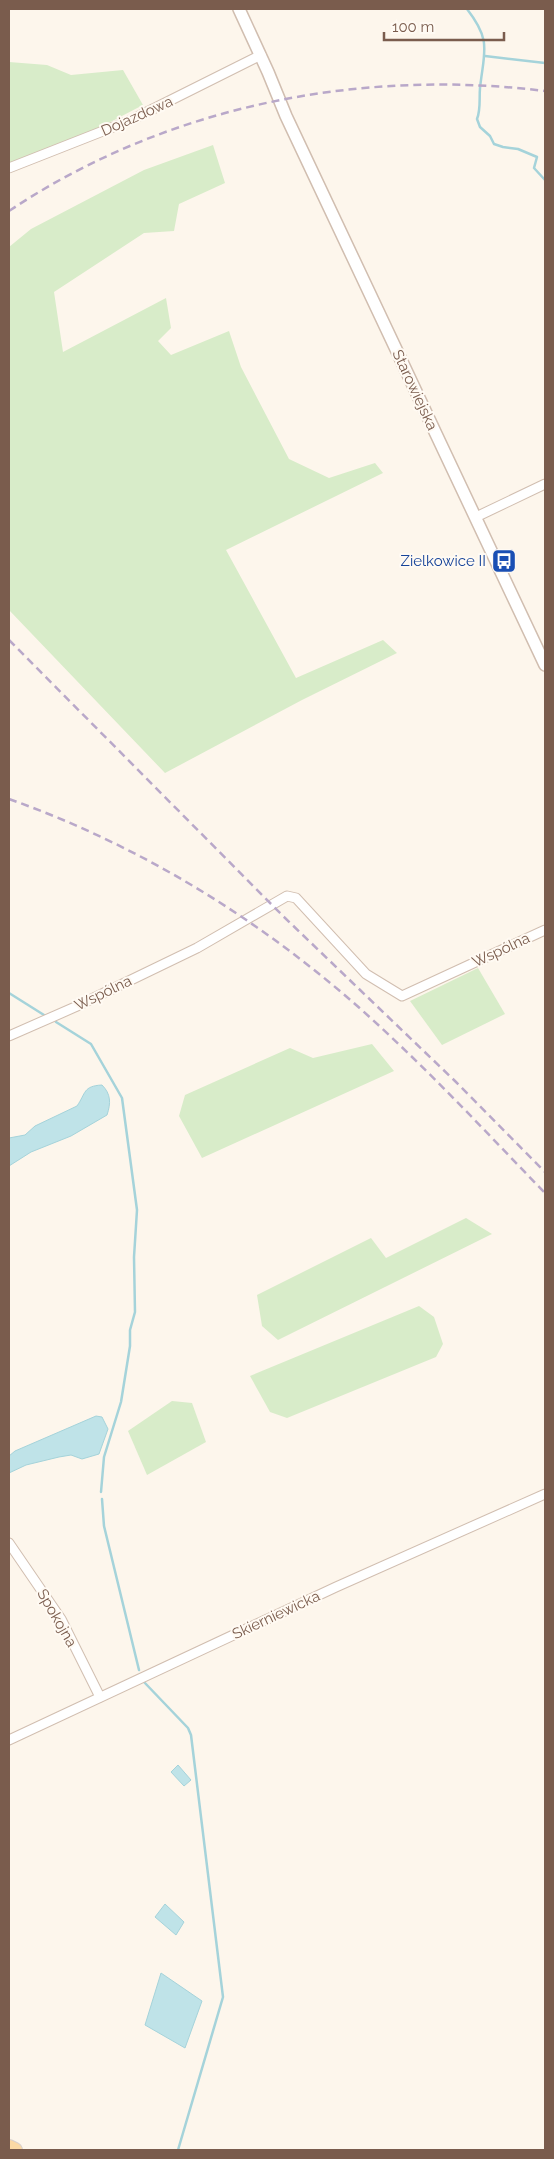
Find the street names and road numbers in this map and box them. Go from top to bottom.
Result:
street label: Dojazdowa [98,92,176,140]
street label: Starowiejska [388,347,442,433]
street label: Wspólna [469,929,533,971]
street label: Wspólna [72,971,134,1015]
street label: Spokojna [33,1586,81,1650]
street label: Skierniewicka [229,1587,323,1643]

